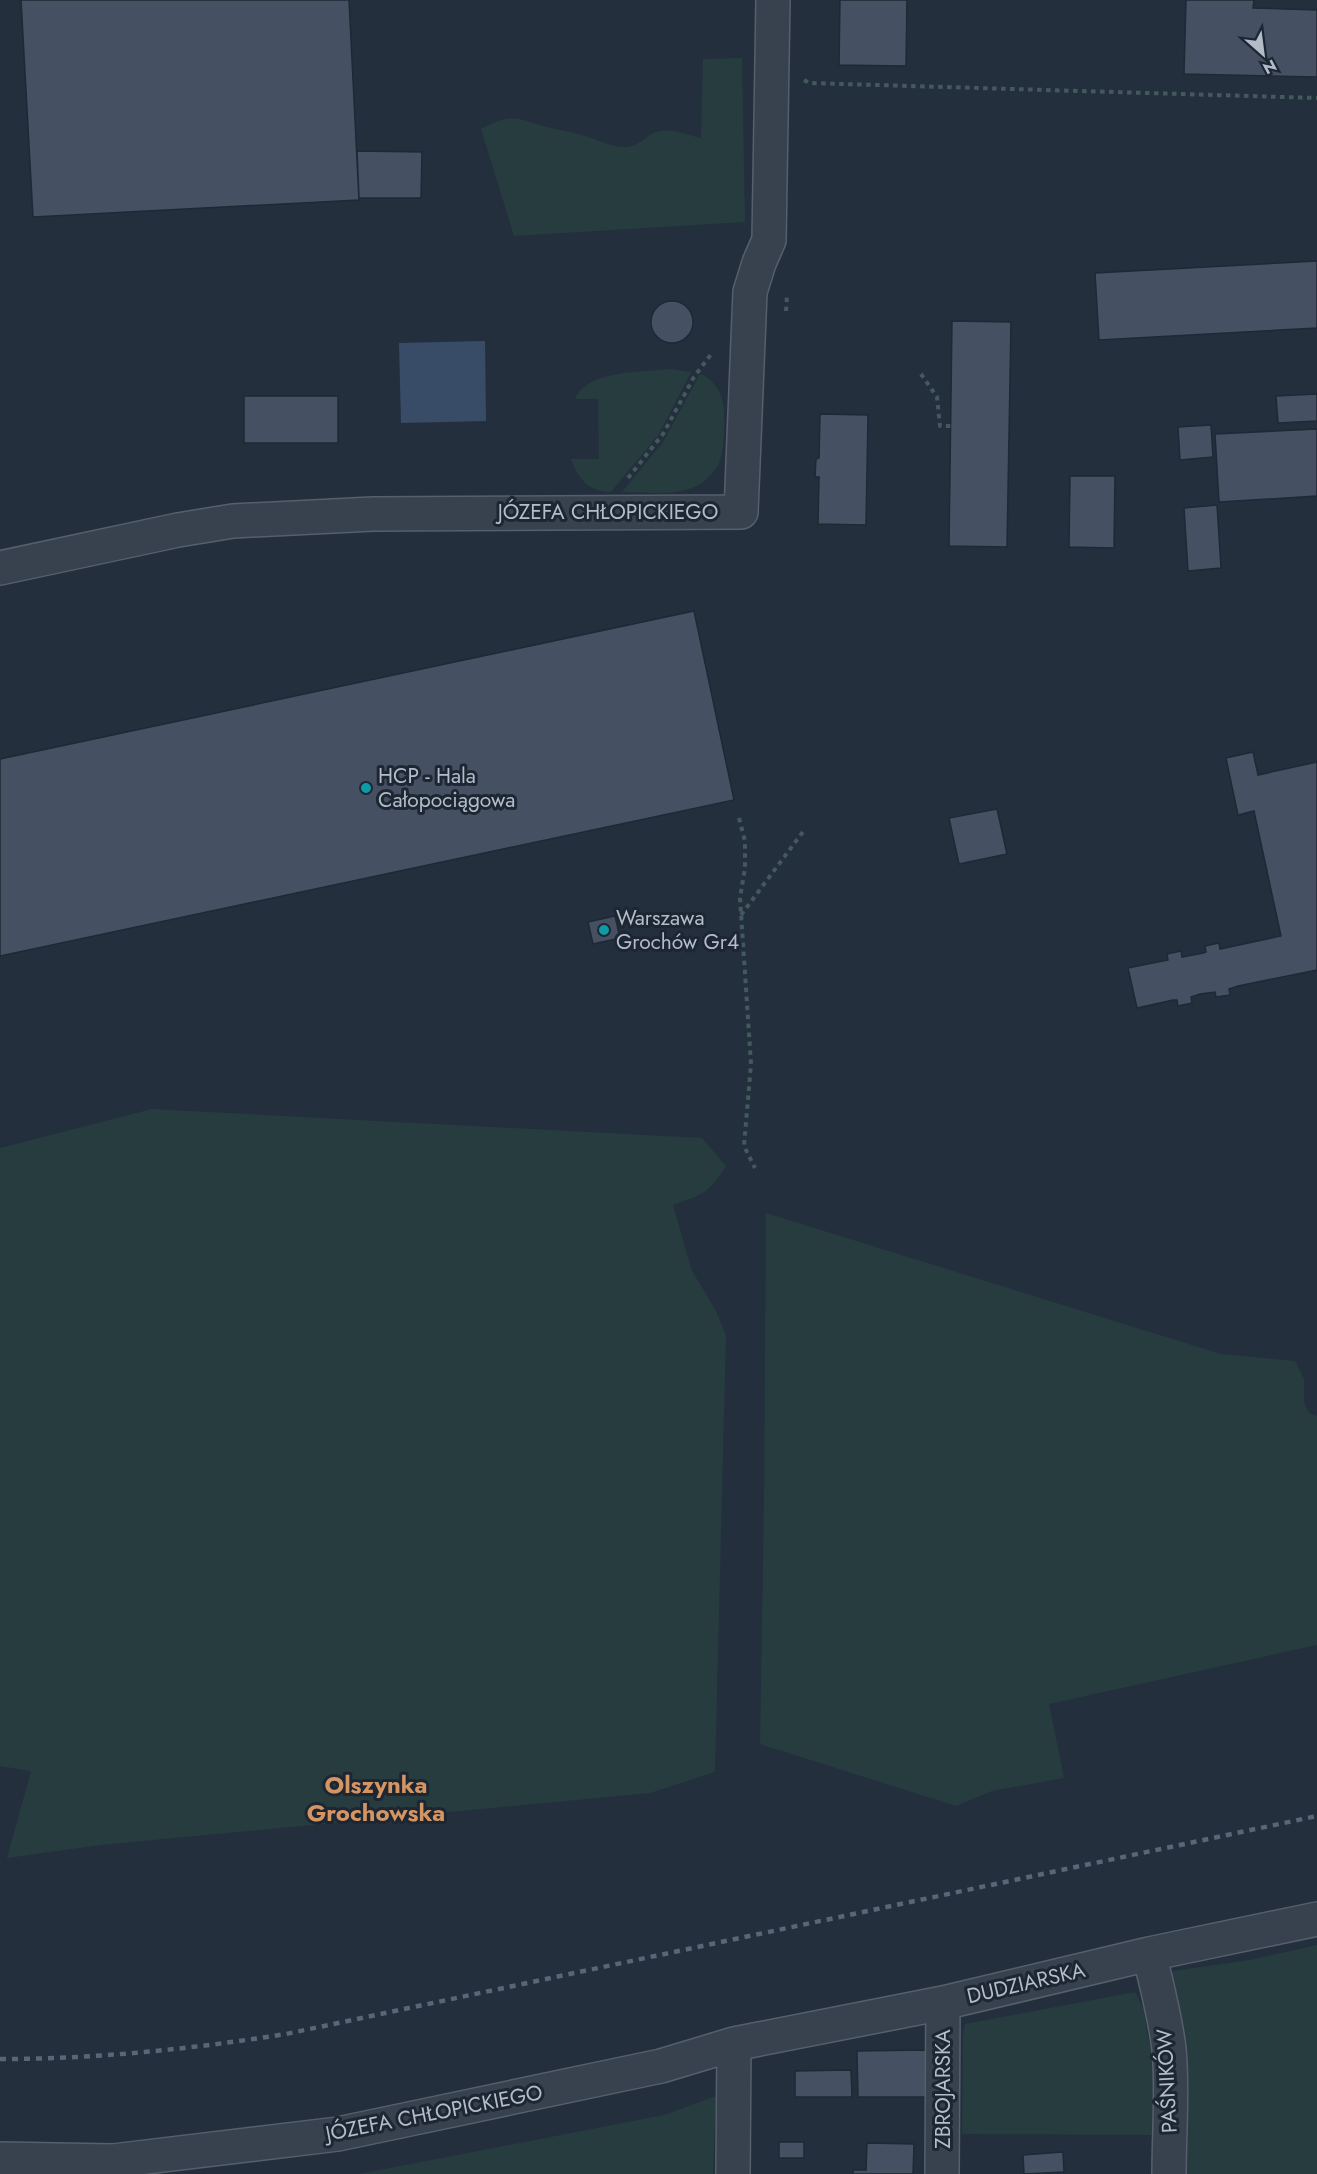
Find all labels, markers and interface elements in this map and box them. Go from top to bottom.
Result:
north arrow [1233,24,1293,84]
text: N [1259,54,1281,80]
street label: JÓZEFA CHŁOPICKIEGO [495,497,718,527]
place label: HCP - Hala Całopociągowa [378,761,515,815]
marker: HCP - Hala Całopociągowa [359,781,373,795]
place label: Warszawa Grochów Gr4 [616,903,739,957]
marker: Warszawa Grochów Gr4 [597,923,611,937]
district label: Olszynka Grochowska [307,1767,445,1830]
street label: DUDZIARSKA [964,1955,1088,2011]
street label: PAŚNIKÓW [1149,2028,1185,2134]
street label: ZBROJARSKA [928,2029,958,2149]
street label: JÓZEFA CHŁOPICKIEGO [320,2077,545,2149]

